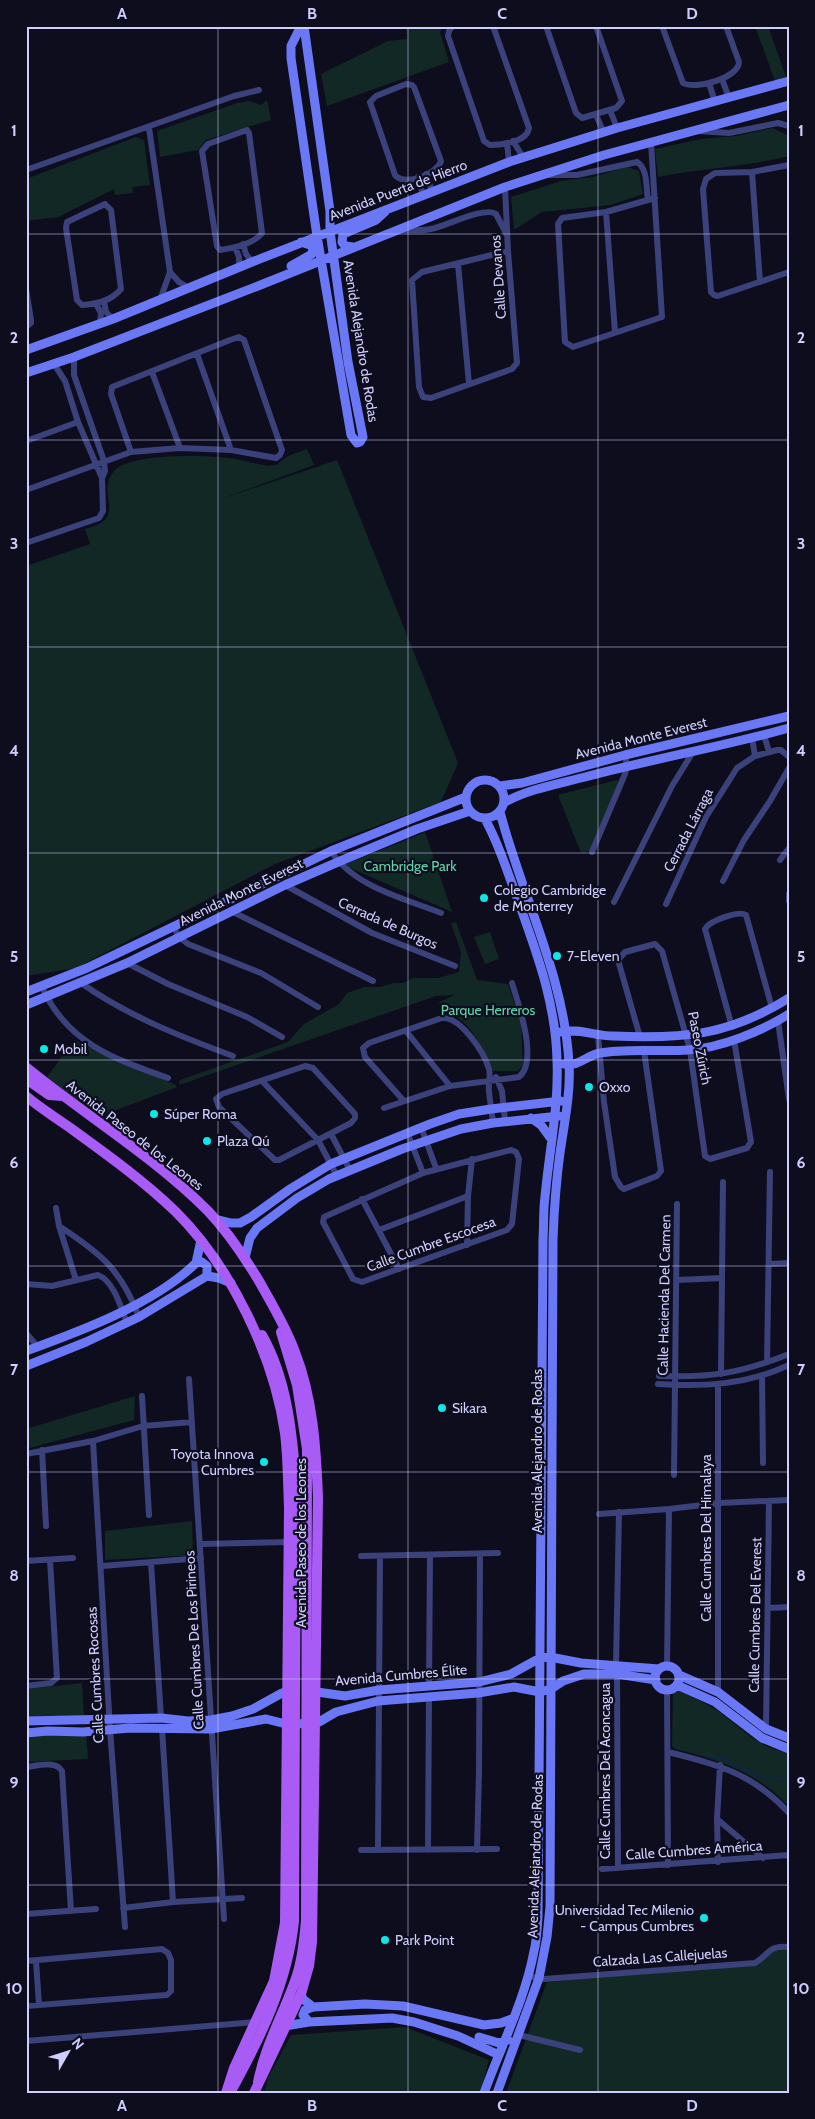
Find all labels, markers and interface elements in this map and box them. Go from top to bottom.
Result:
text: A [117,4,127,23]
text: B [307,4,317,23]
text: C [497,4,507,23]
text: D [686,4,698,23]
text: 1 [11,121,17,140]
text: 1 [798,121,804,140]
street label: Avenida Puerta de Hierro [326,155,470,225]
street label: Calle Devanos [486,234,510,320]
street label: Avenida Alejandro de Rodas [339,259,383,424]
text: 2 [10,328,18,347]
text: 2 [797,328,805,347]
text: 3 [10,534,18,553]
text: 3 [797,534,805,553]
street label: Avenida Monte Everest [573,713,709,763]
text: 4 [9,741,19,760]
text: 4 [796,741,806,760]
street label: Cerrada Lárraga [659,785,717,875]
street label: Avenida Monte Everest [176,854,306,930]
park label: Cambridge Park [363,857,457,875]
place label: Colegio Cambridge de Monterrey [494,881,606,915]
marker: Colegio Cambridge de Monterrey [478,892,490,904]
street label: Cerrada de Burgos [335,893,441,953]
text: 5 [10,947,18,966]
place label: 7-Eleven [567,947,620,965]
text: 5 [797,947,805,966]
marker: 7-Eleven [551,950,563,962]
park label: Parque Herreros [441,1001,536,1019]
street label: Paseo Zúrich [684,1010,716,1086]
place label: Mobil [54,1040,88,1058]
marker: Mobil [38,1043,50,1055]
street label: Avenida Paseo de los Leones [63,1076,207,1194]
place label: Oxxo [599,1078,631,1096]
marker: Oxxo [583,1081,595,1093]
place label: Súper Roma [164,1105,237,1123]
marker: Súper Roma [148,1108,160,1120]
place label: Plaza Qú [217,1132,269,1150]
marker: Plaza Qú [201,1135,213,1147]
text: 6 [10,1153,19,1172]
text: 6 [797,1153,806,1172]
street label: Calle Cumbre Escocesa [364,1212,498,1276]
street label: Calle Hacienda Del Carmen [654,1214,674,1376]
text: 7 [10,1360,19,1379]
text: 7 [797,1360,806,1379]
street label: Avenida Alejandro de Rodas [528,1369,546,1533]
place label: Sikara [452,1399,487,1417]
marker: Sikara [436,1402,448,1414]
place label: Toyota Innova Cumbres [171,1445,254,1479]
street label: Calle Cumbres Del Himalaya [697,1454,715,1622]
marker: Toyota Innova Cumbres [258,1456,270,1468]
street label: Avenida Paseo de los Leones [292,1458,310,1628]
street label: Calle Cumbres Del Everest [745,1537,765,1693]
street label: Calle Cumbres De Los Pirineos [180,1550,208,1730]
text: 8 [9,1566,19,1585]
text: 8 [796,1566,806,1585]
street label: Calle Cumbres Rocosas [82,1606,108,1744]
street label: Avenida Cumbres Élite [334,1660,468,1690]
street label: Calle Cumbres Del Aconcagua [596,1683,614,1859]
text: 9 [10,1773,19,1792]
text: 9 [797,1773,806,1792]
street label: Avenida Alejandro de Rodas [523,1774,547,1938]
street label: Calle Cumbres América [625,1836,763,1864]
place label: Universidad Tec Milenio - Campus Cumbres [555,1901,694,1935]
marker: Universidad Tec Milenio - Campus Cumbres [698,1912,710,1924]
place label: Park Point [395,1931,455,1949]
marker: Park Point [379,1934,391,1946]
street label: Calzada Las Callejuelas [592,1943,728,1971]
text: 10 [5,1979,23,1998]
text: 10 [792,1979,810,1998]
north arrow [42,2026,92,2076]
text: N [68,2034,88,2053]
text: A [117,2096,127,2115]
text: B [307,2096,317,2115]
text: C [497,2096,507,2115]
text: D [686,2096,698,2115]

